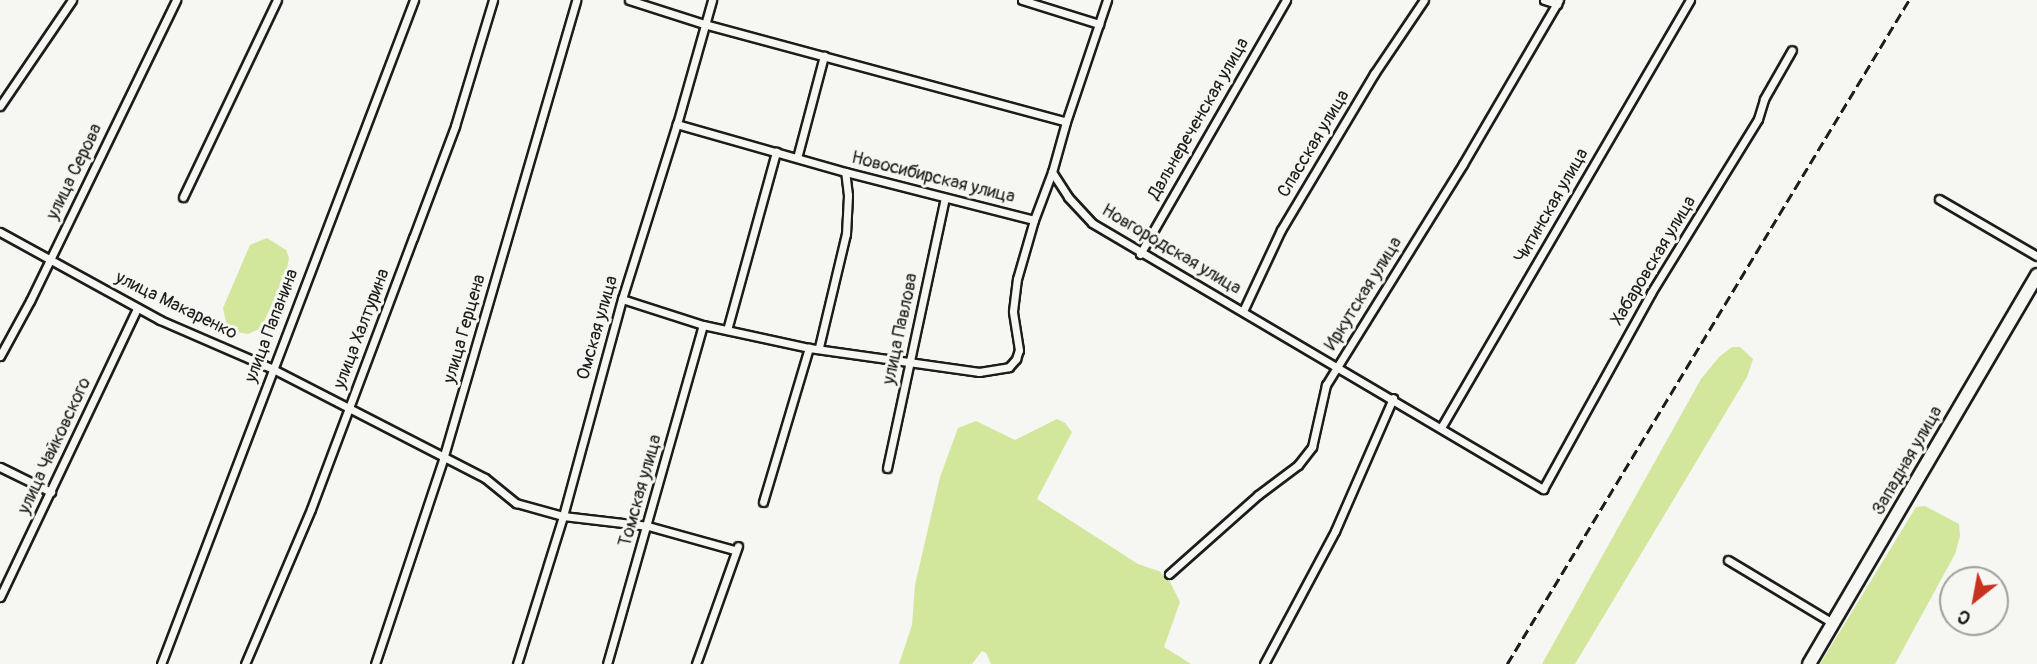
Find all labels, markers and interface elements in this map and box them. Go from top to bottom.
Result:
street label: Дальнереченская улица [1144,34,1254,204]
street label: Спасская улица [1273,86,1355,202]
street label: улица Серова [42,120,108,224]
street label: Читинская улица [1510,145,1594,267]
street label: Новосибирская улица [849,147,1017,209]
street label: Хабаровская улица [1607,192,1701,330]
street label: Новгородская улица [1097,200,1245,300]
street label: Иркутская улица [1321,233,1407,355]
street label: улица Папанина [240,266,304,386]
street label: улица Халтурина [329,266,395,392]
street label: улица Макаренко [111,267,241,345]
street label: улица Павлова [879,271,923,387]
street label: улица Герцена [439,272,491,386]
street label: Омская улица [573,273,623,383]
street label: улица Чайковского [14,374,96,518]
street label: Западная улица [1868,403,1948,519]
street label: Томская улица [615,433,667,549]
north arrow [1939,566,2009,636]
text: С [1953,604,1975,631]

